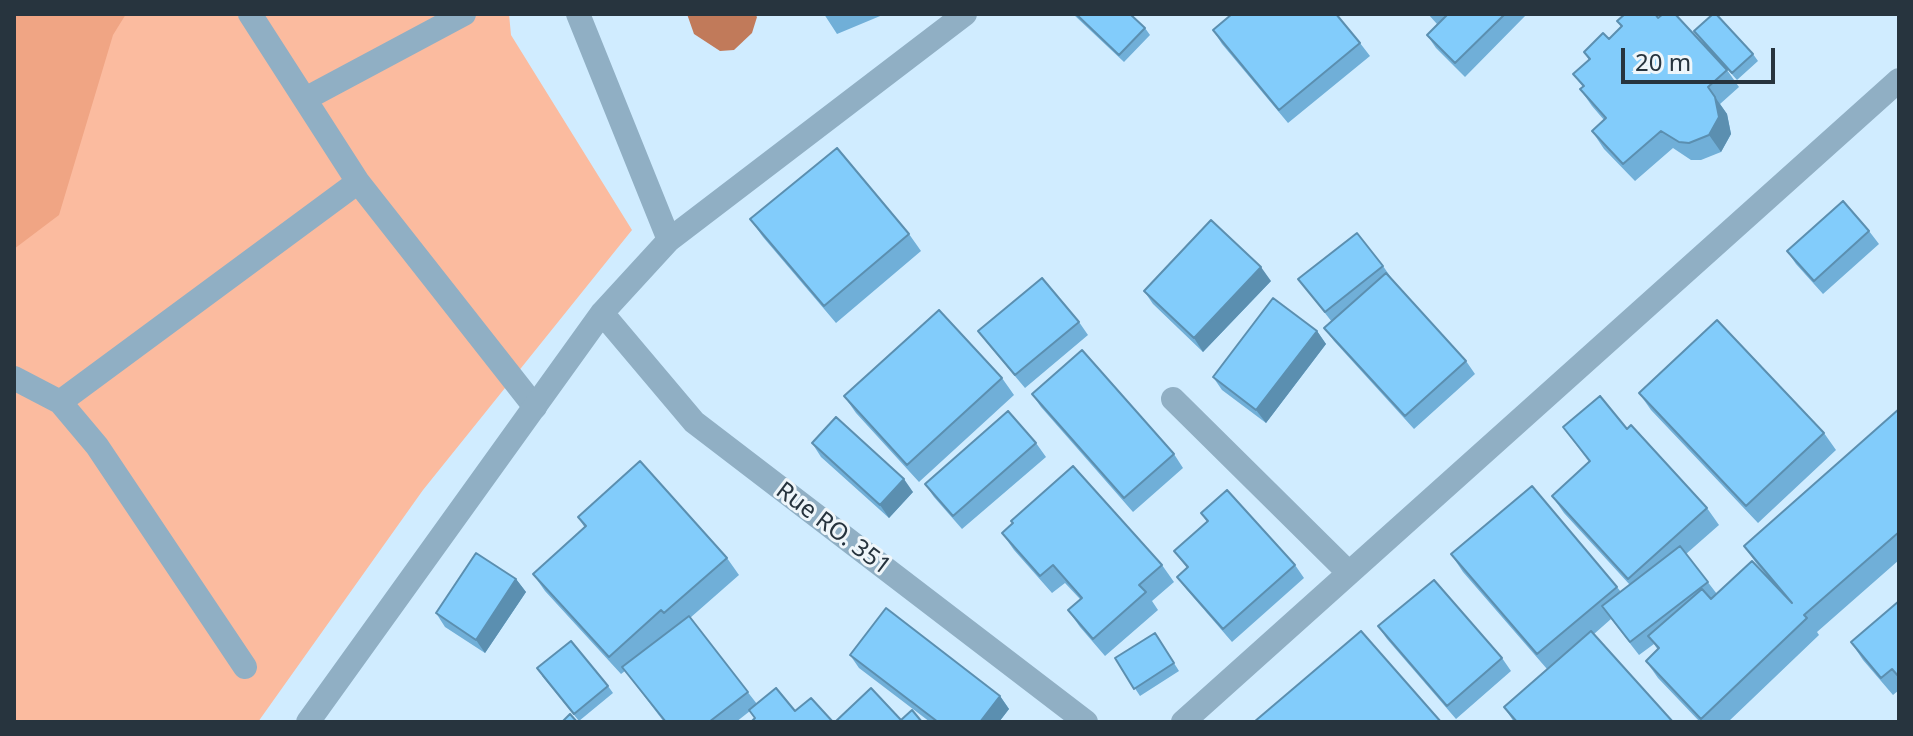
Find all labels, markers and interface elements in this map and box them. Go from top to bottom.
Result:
scale bar [1625,32,1779,82]
text: 20 m [1635,45,1691,78]
street label: Rue RO. 351 [770,477,896,581]

